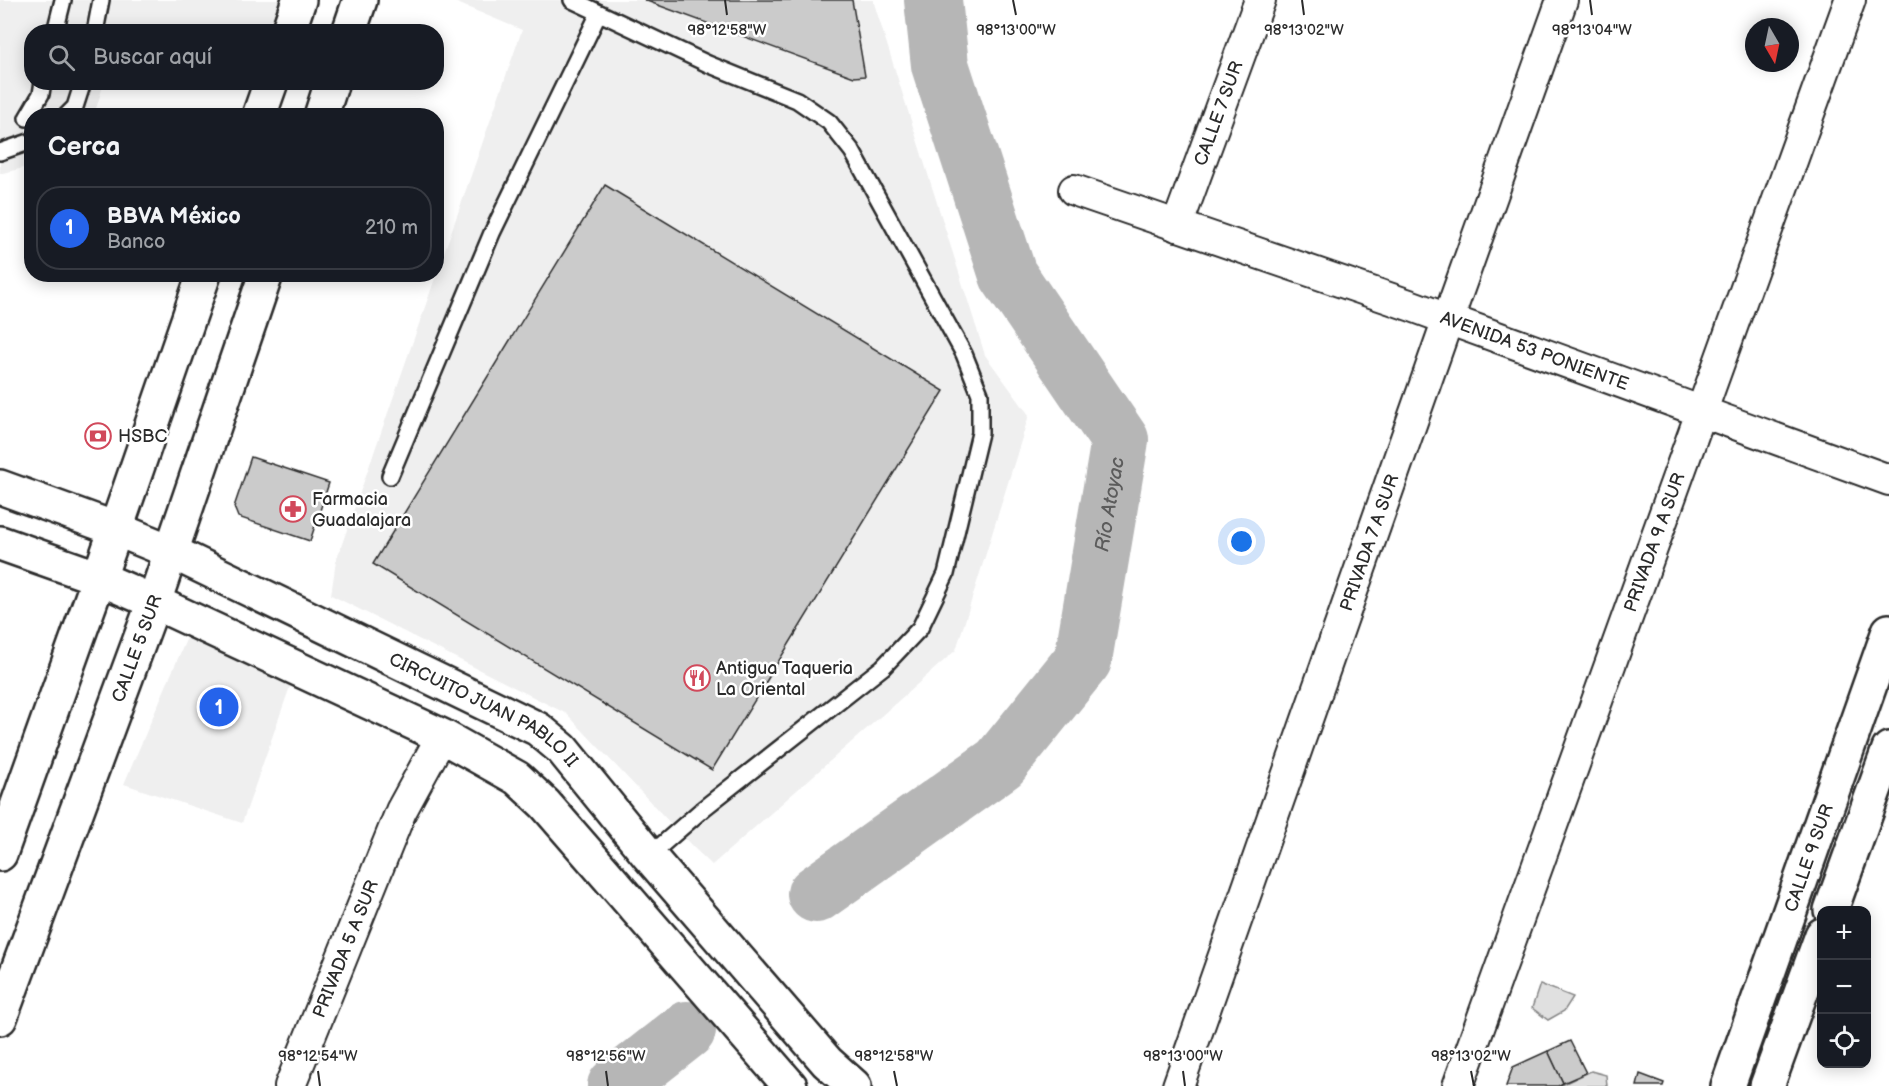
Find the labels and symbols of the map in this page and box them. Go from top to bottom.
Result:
north arrow [1745,18,1799,72]
text: 98°12'58"W [688,21,767,40]
text: 98°13'00"W [976,21,1056,40]
text: 98°13'02"W [1264,21,1344,40]
text: 98°13'04"W [1552,21,1632,40]
street label: CALLE 7 SUR [1190,58,1248,169]
street label: AVENIDA 53 PONIENTE [1438,307,1632,395]
bank icon: HSBC [83,421,113,451]
place label: HSBC [118,426,167,447]
water label: Río Atoyac [1090,455,1130,554]
street label: PRIVADA 9 A SUR [1620,470,1690,615]
street label: PRIVADA 7 A SUR [1336,472,1404,614]
place label: Farmacia Guadalajara [312,489,411,531]
pharmacy icon: Farmacia Guadalajara [278,494,308,524]
your location [1227,527,1256,556]
street label: CALLE 5 SUR [108,592,167,705]
street label: CIRCUITO JUAN PABLO II [386,649,582,771]
place label: Antigua Taqueria La Oriental [716,658,853,700]
restaurant icon: Antigua Taqueria La Oriental [682,663,712,693]
pin: 1 [200,684,238,730]
street label: CALLE 9 SUR [1780,801,1838,915]
street label: PRIVADA 5 A SUR [309,877,383,1021]
text: 98°12'54"W [278,1047,358,1066]
text: 98°12'56"W [566,1047,646,1066]
text: 98°12'58"W [855,1047,934,1066]
text: 98°13'00"W [1143,1047,1223,1066]
text: 98°13'02"W [1431,1047,1511,1066]

